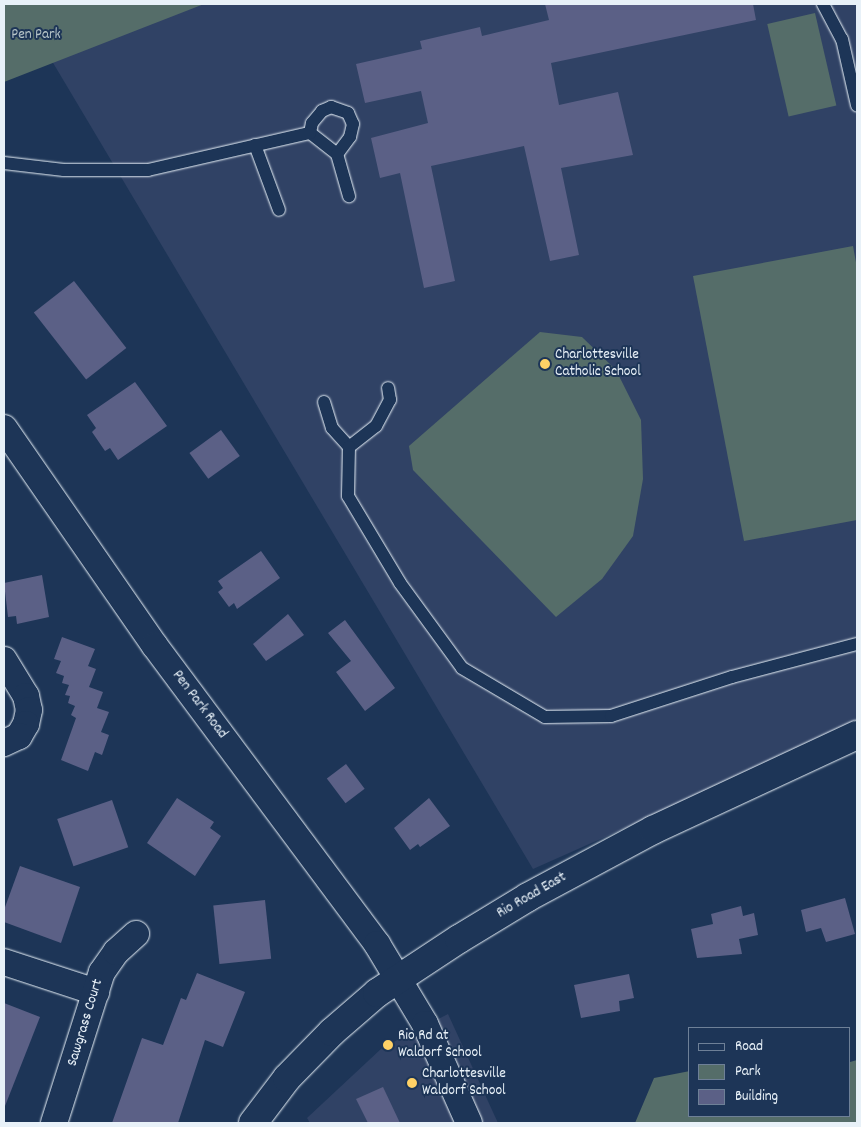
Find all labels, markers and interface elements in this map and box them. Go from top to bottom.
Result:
park label: Pen Park [11,27,61,45]
place label: Charlottesville Catholic School [555,346,641,381]
marker: Charlottesville Catholic School [539,358,551,370]
street label: Pen Park Road [167,667,231,743]
street label: Rio Road East [494,869,570,923]
street label: Sawgrass Court [64,977,108,1069]
place label: Rio Rd at Waldorf School [398,1027,482,1062]
legend [688,1027,851,1117]
text: Road [735,1036,763,1058]
marker: Rio Rd at Waldorf School [382,1039,394,1051]
text: Park [735,1061,761,1083]
place label: Charlottesville Waldorf School [422,1065,506,1100]
marker: Charlottesville Waldorf School [406,1077,418,1089]
text: Building [735,1086,778,1108]

